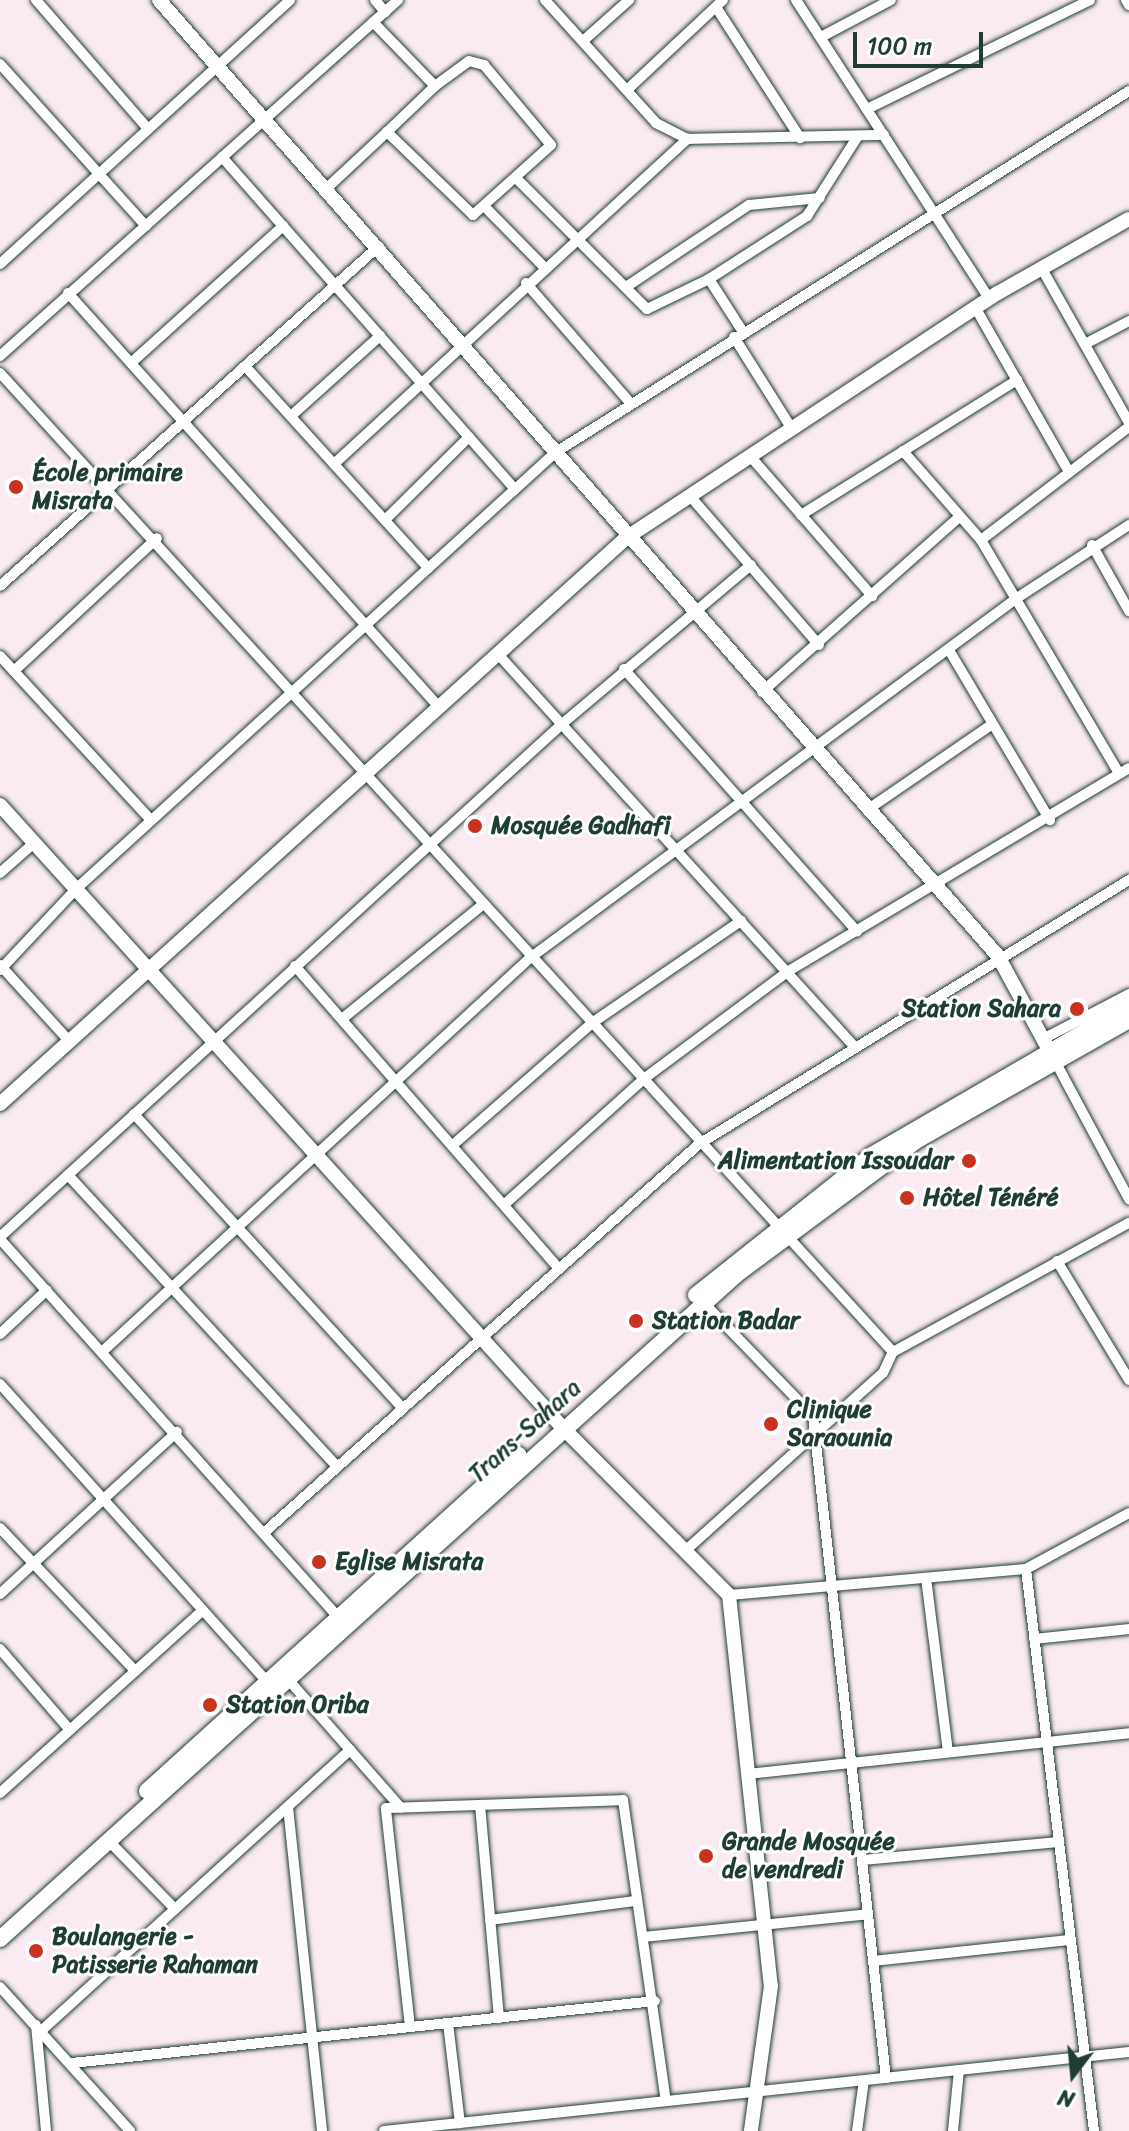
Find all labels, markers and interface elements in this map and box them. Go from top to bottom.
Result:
scale bar [857,16,987,66]
text: 100 m [867,25,932,67]
place label: École primaire Misrata [32,459,183,515]
marker: École primaire Misrata [7,478,25,496]
place label: Mosquée Gadhafi [491,812,671,840]
marker: Mosquée Gadhafi [466,817,484,835]
place label: Station Sahara [901,995,1061,1023]
marker: Station Sahara [1068,1000,1086,1018]
place label: Alimentation Issoudar [718,1147,953,1175]
marker: Alimentation Issoudar [960,1152,978,1170]
place label: Hôtel Ténéré [923,1184,1059,1212]
marker: Hôtel Ténéré [898,1189,916,1207]
place label: Station Badar [652,1307,800,1335]
marker: Station Badar [627,1312,645,1330]
street label: Trans-Sahara [463,1373,587,1489]
place label: Clinique Saraounia [787,1396,892,1452]
marker: Clinique Saraounia [762,1415,780,1433]
place label: Eglise Misrata [335,1548,483,1576]
marker: Eglise Misrata [310,1553,328,1571]
place label: Station Oriba [226,1691,369,1719]
marker: Station Oriba [201,1696,219,1714]
place label: Grande Mosquée de vendredi [722,1828,894,1884]
marker: Grande Mosquée de vendredi [697,1847,715,1865]
place label: Boulangerie - Patisserie Rahaman [52,1923,258,1979]
marker: Boulangerie - Patisserie Rahaman [27,1942,45,1960]
north arrow [1033,2035,1113,2115]
text: N [1054,2078,1079,2119]

